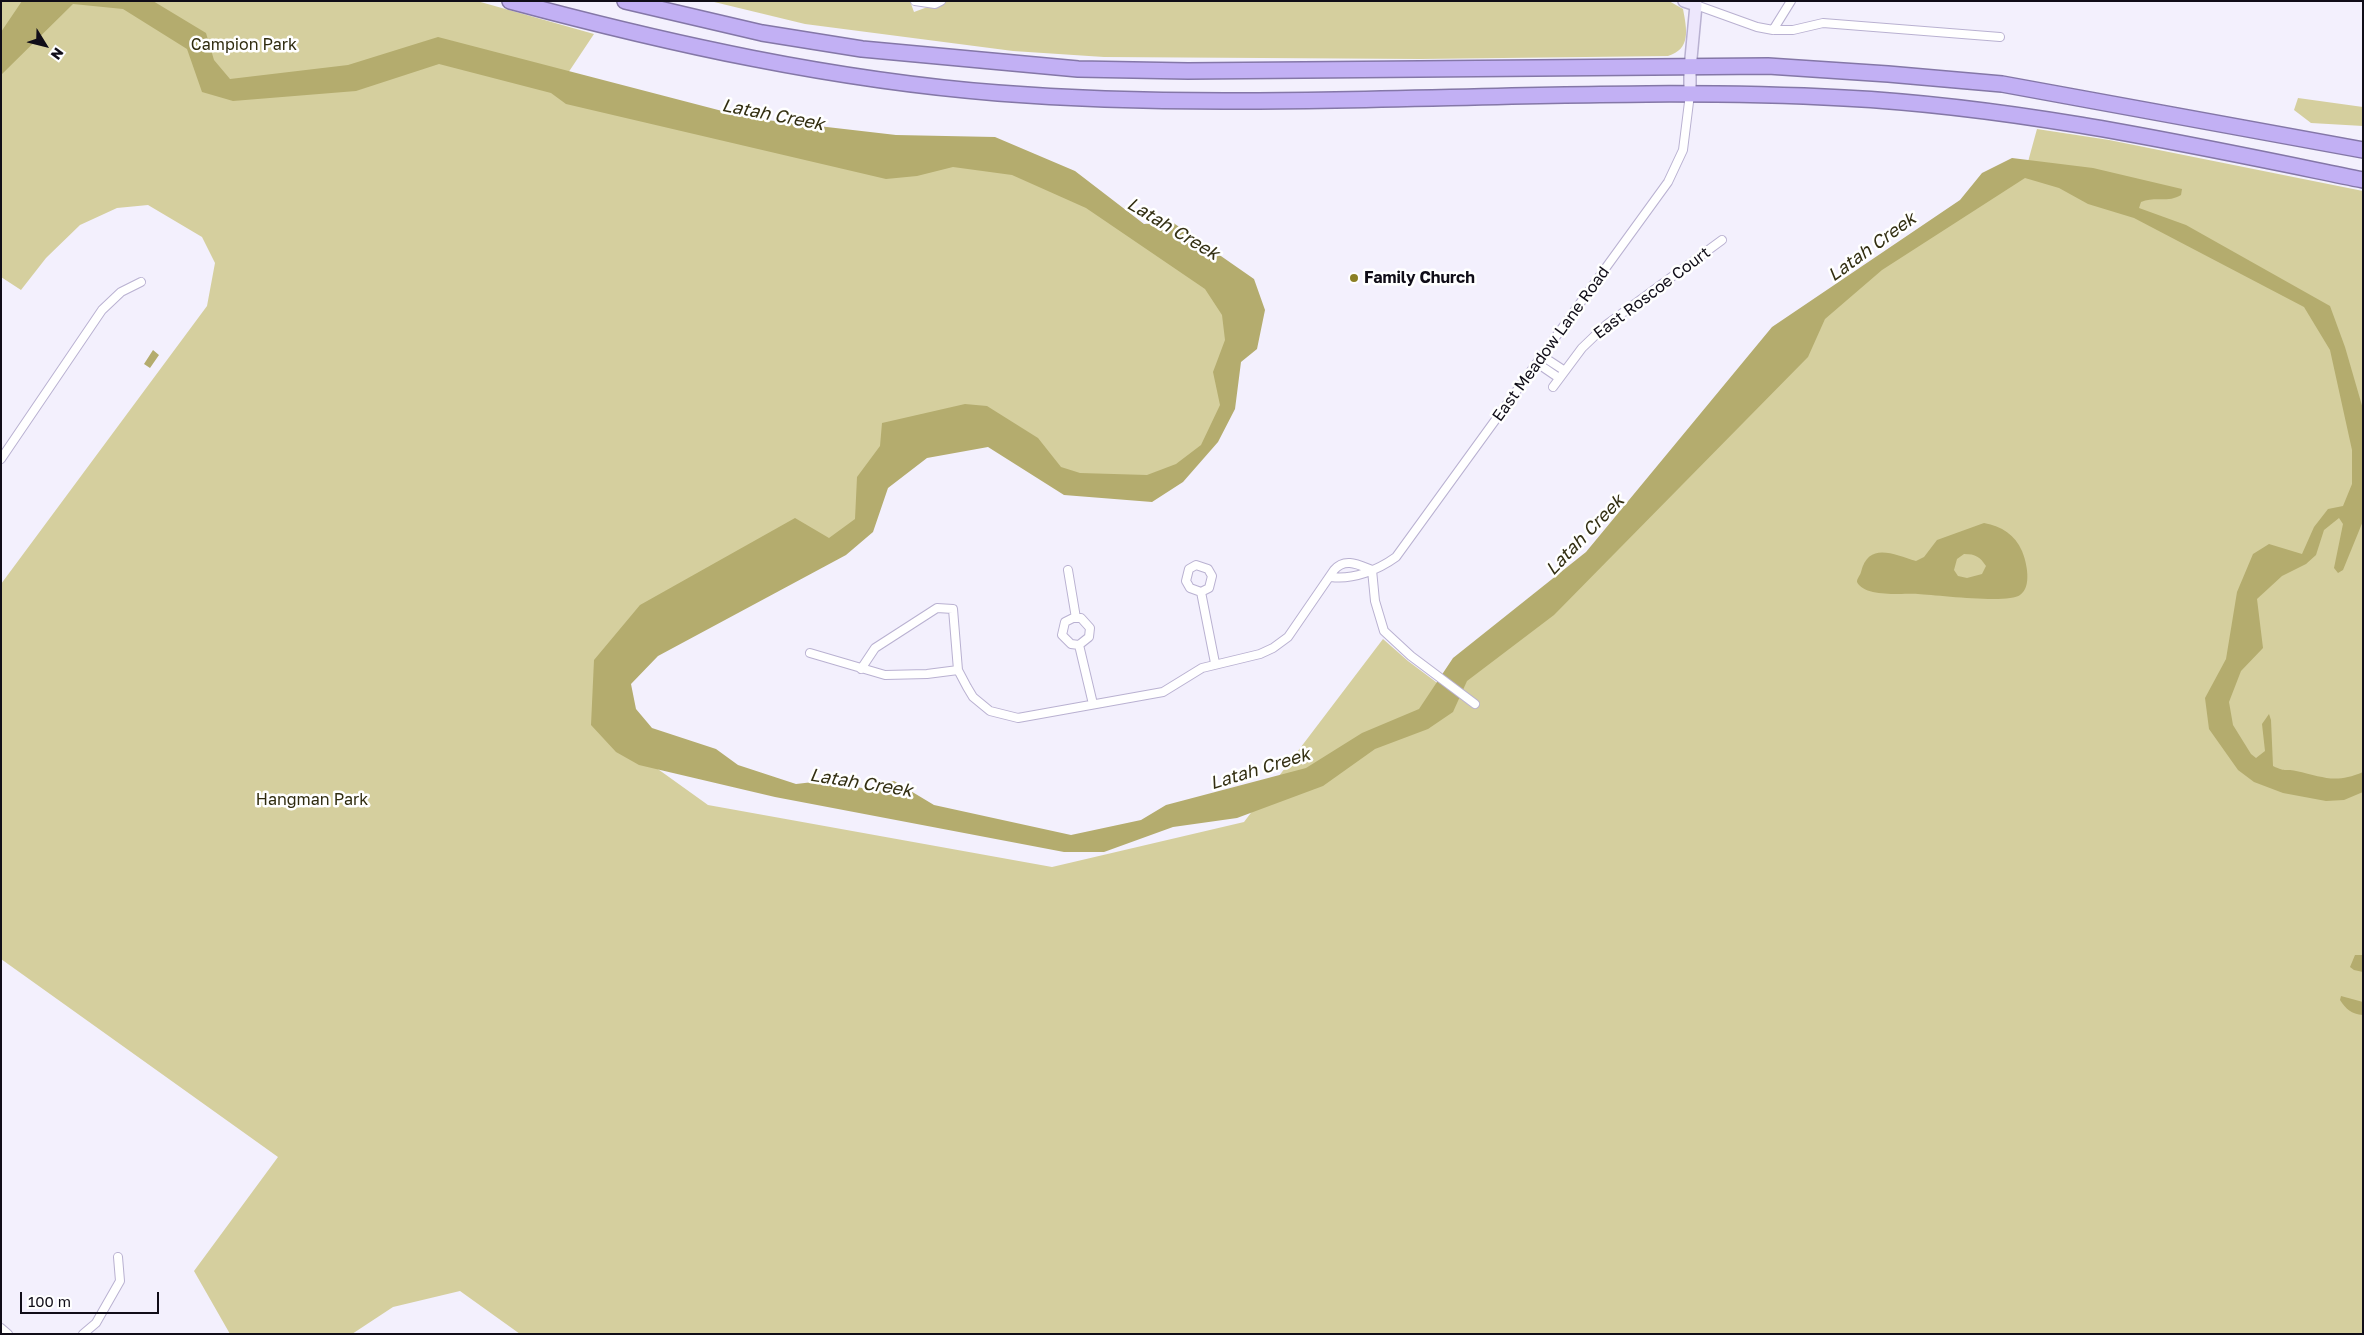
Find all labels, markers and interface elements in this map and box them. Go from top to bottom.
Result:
north arrow [20,20,70,70]
park label: Campion Park [191,35,297,55]
text: N [48,45,68,63]
water label: Latah Creek [720,95,826,135]
water label: Latah Creek [1123,193,1223,265]
water label: Latah Creek [1824,208,1920,286]
street label: East Roscoe Court [1590,243,1714,343]
street label: East Meadow Lane Road [1488,263,1614,425]
place label: Family Church [1364,268,1475,288]
marker: Family Church [1348,272,1360,284]
water label: Latah Creek [1541,490,1629,580]
water label: Latah Creek [1207,744,1313,794]
water label: Latah Creek [808,764,914,802]
park label: Hangman Park [256,790,368,810]
scale bar [22,1282,161,1314]
text: 100 m [28,1292,71,1310]

